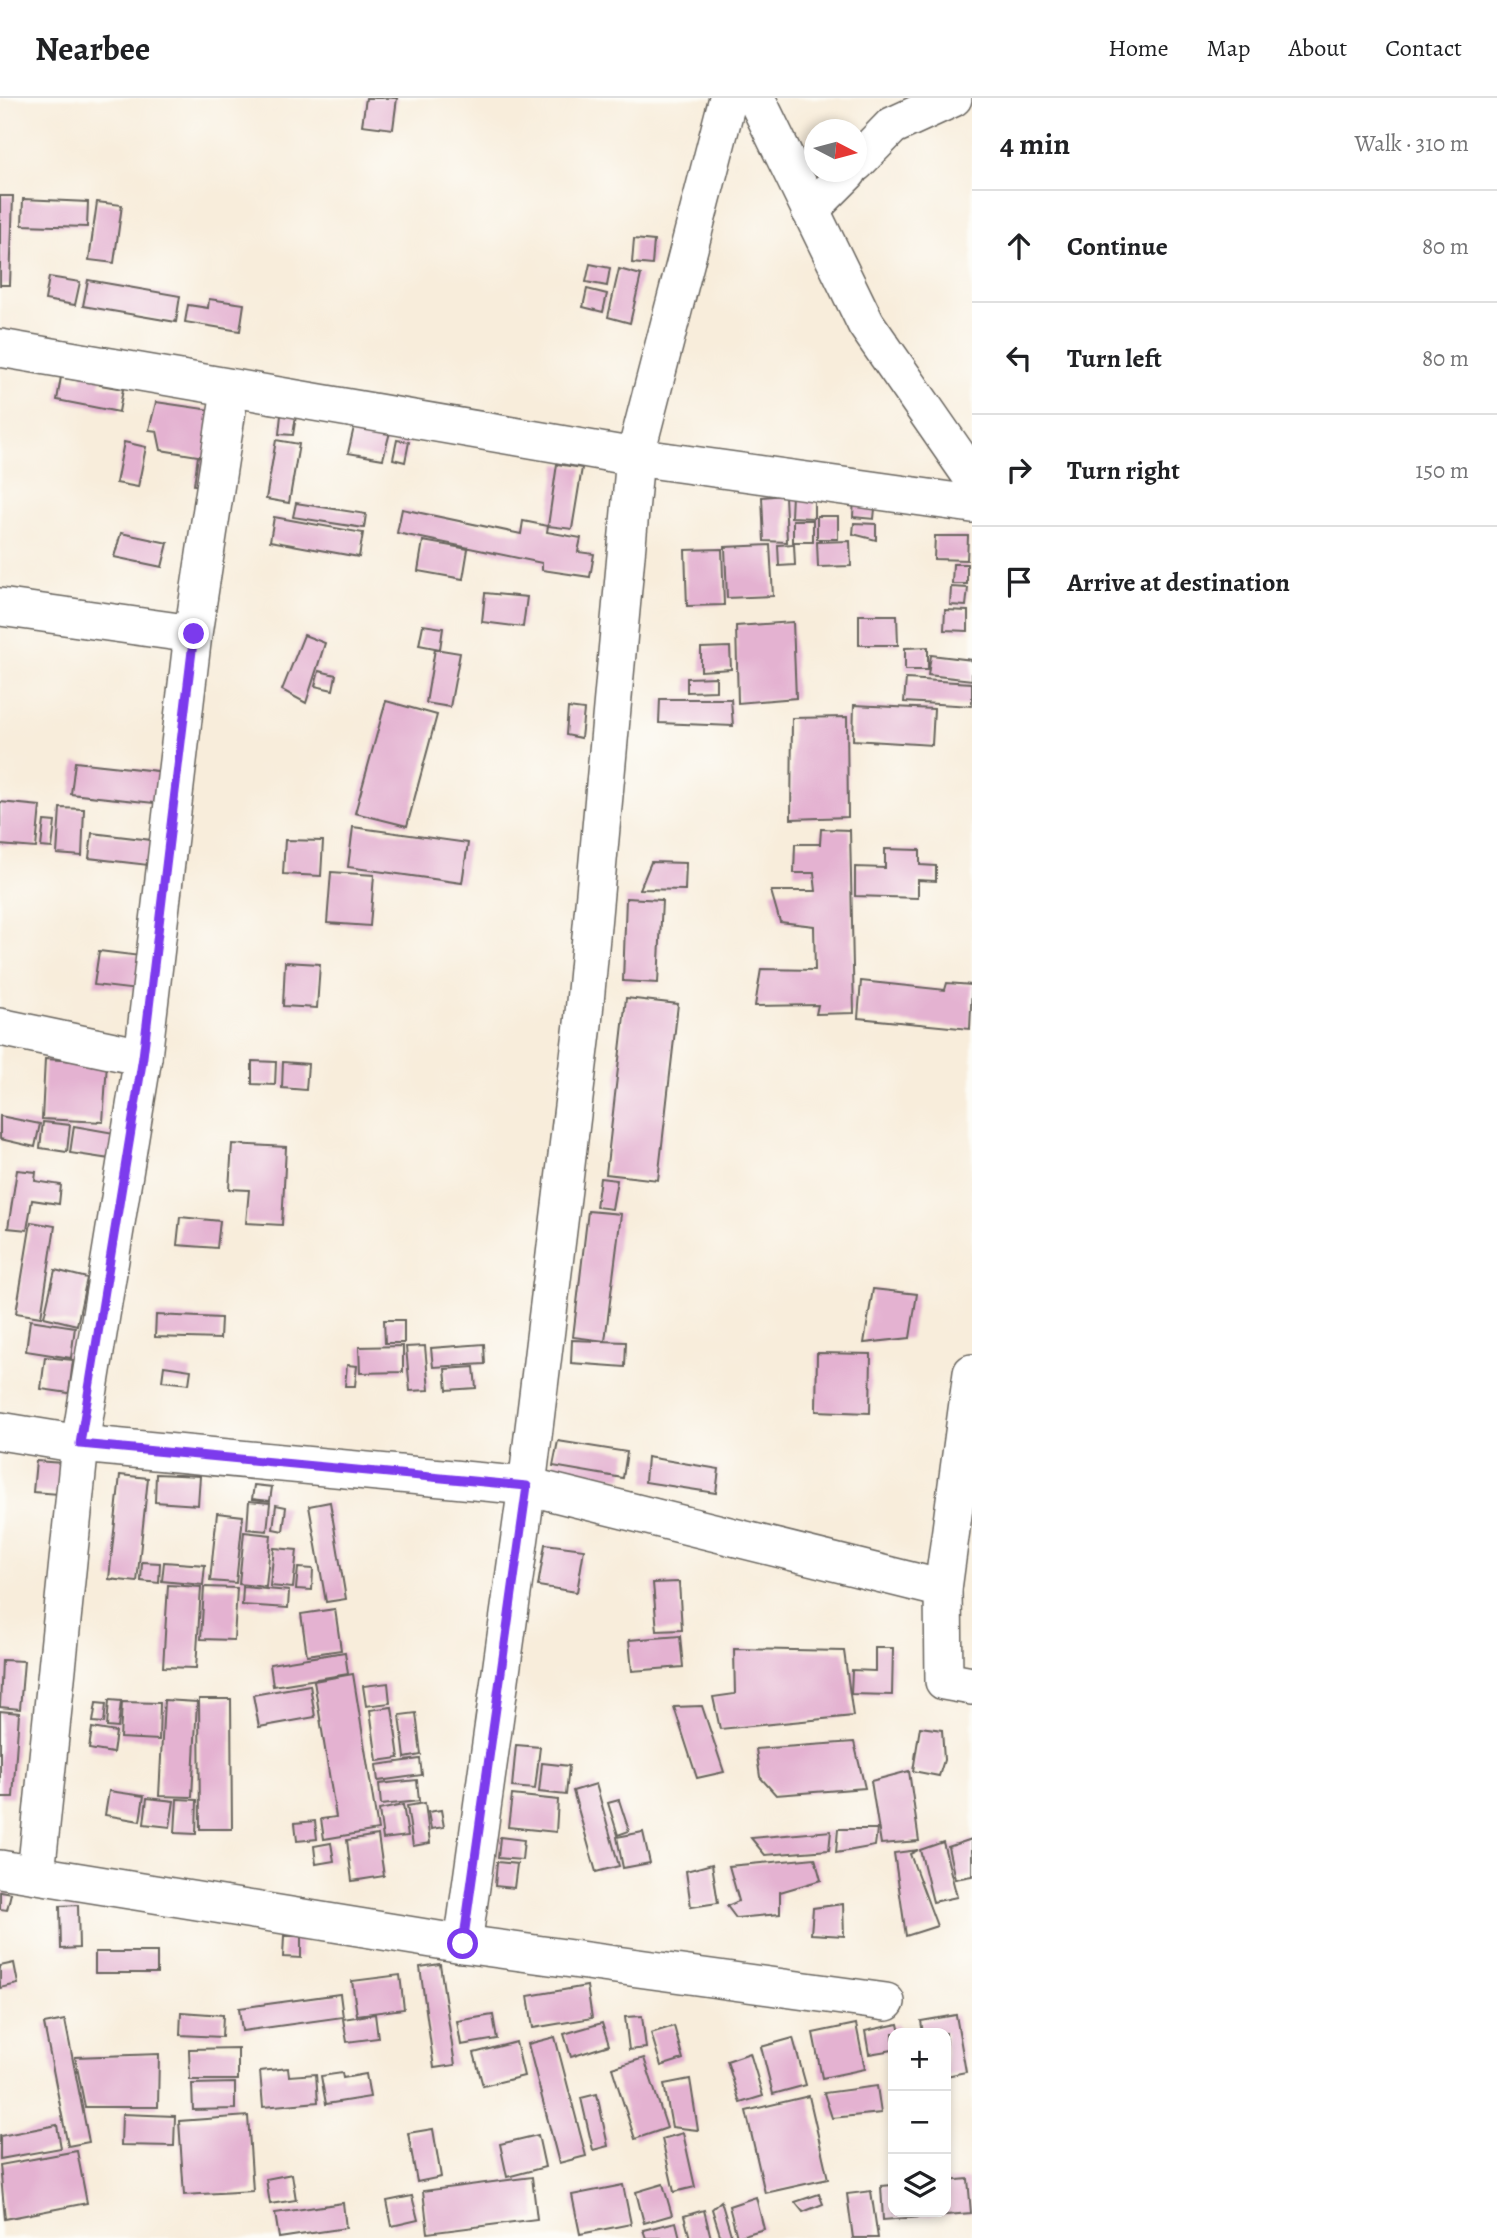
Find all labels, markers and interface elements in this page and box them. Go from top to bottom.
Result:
text: Nearbee [35,26,150,71]
text: Home [1108,32,1169,64]
text: Map [1207,32,1251,64]
text: About [1289,32,1347,64]
text: Contact [1385,32,1462,64]
north arrow [804,119,867,182]
text: 4 min [1000,124,1070,164]
text: Walk · 310 m [1355,128,1469,159]
icon: ahead [1000,227,1038,265]
text: Continue [1067,229,1168,264]
text: 80 m [1422,231,1469,262]
icon: left [1000,339,1038,377]
text: Turn left [1067,341,1162,376]
text: 80 m [1422,343,1469,374]
icon: right [1000,451,1038,489]
text: Turn right [1067,453,1180,488]
text: 150 m [1415,455,1469,486]
icon: arrive [1000,563,1038,601]
text: Arrive at destination [1067,565,1290,600]
route end [178,618,209,649]
route start [447,1928,478,1959]
map controls [888,2028,951,2217]
button: + [888,2028,951,2091]
button: − [888,2091,951,2154]
button: layers [888,2154,951,2217]

